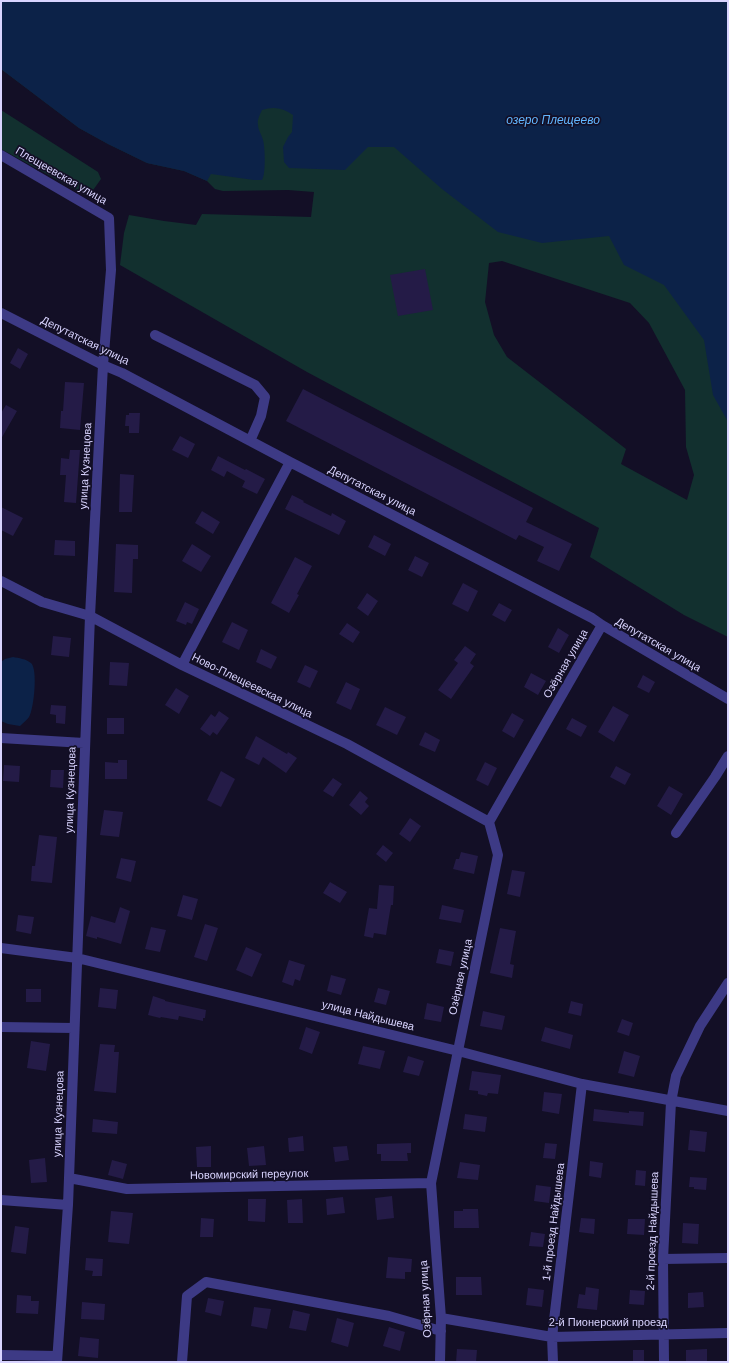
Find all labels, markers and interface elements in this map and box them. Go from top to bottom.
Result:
water label: озеро Плещеево [506,114,600,128]
street label: Плещеевская улица [13,144,109,208]
street label: Депутатская улица [39,314,131,368]
street label: улица Кузнецова [77,422,95,510]
street label: Депутатская улица [326,463,418,519]
street label: Депутатская улица [613,615,703,675]
street label: Озёрная улица [541,627,591,701]
street label: Ново-Плещеевская улица [189,651,315,721]
street label: улица Кузнецова [63,747,79,833]
street label: Озёрная улица [447,938,475,1016]
street label: улица Найдышева [321,998,415,1034]
street label: улица Кузнецова [51,1071,67,1157]
street label: 1-й проезд Найдышева [540,1162,568,1282]
street label: Новомирский переулок [190,1167,308,1183]
street label: 2-й проезд Найдышева [644,1171,662,1291]
street label: Озёрная улица [417,1260,435,1338]
street label: 2-й Пионерский проезд [549,1316,667,1330]

